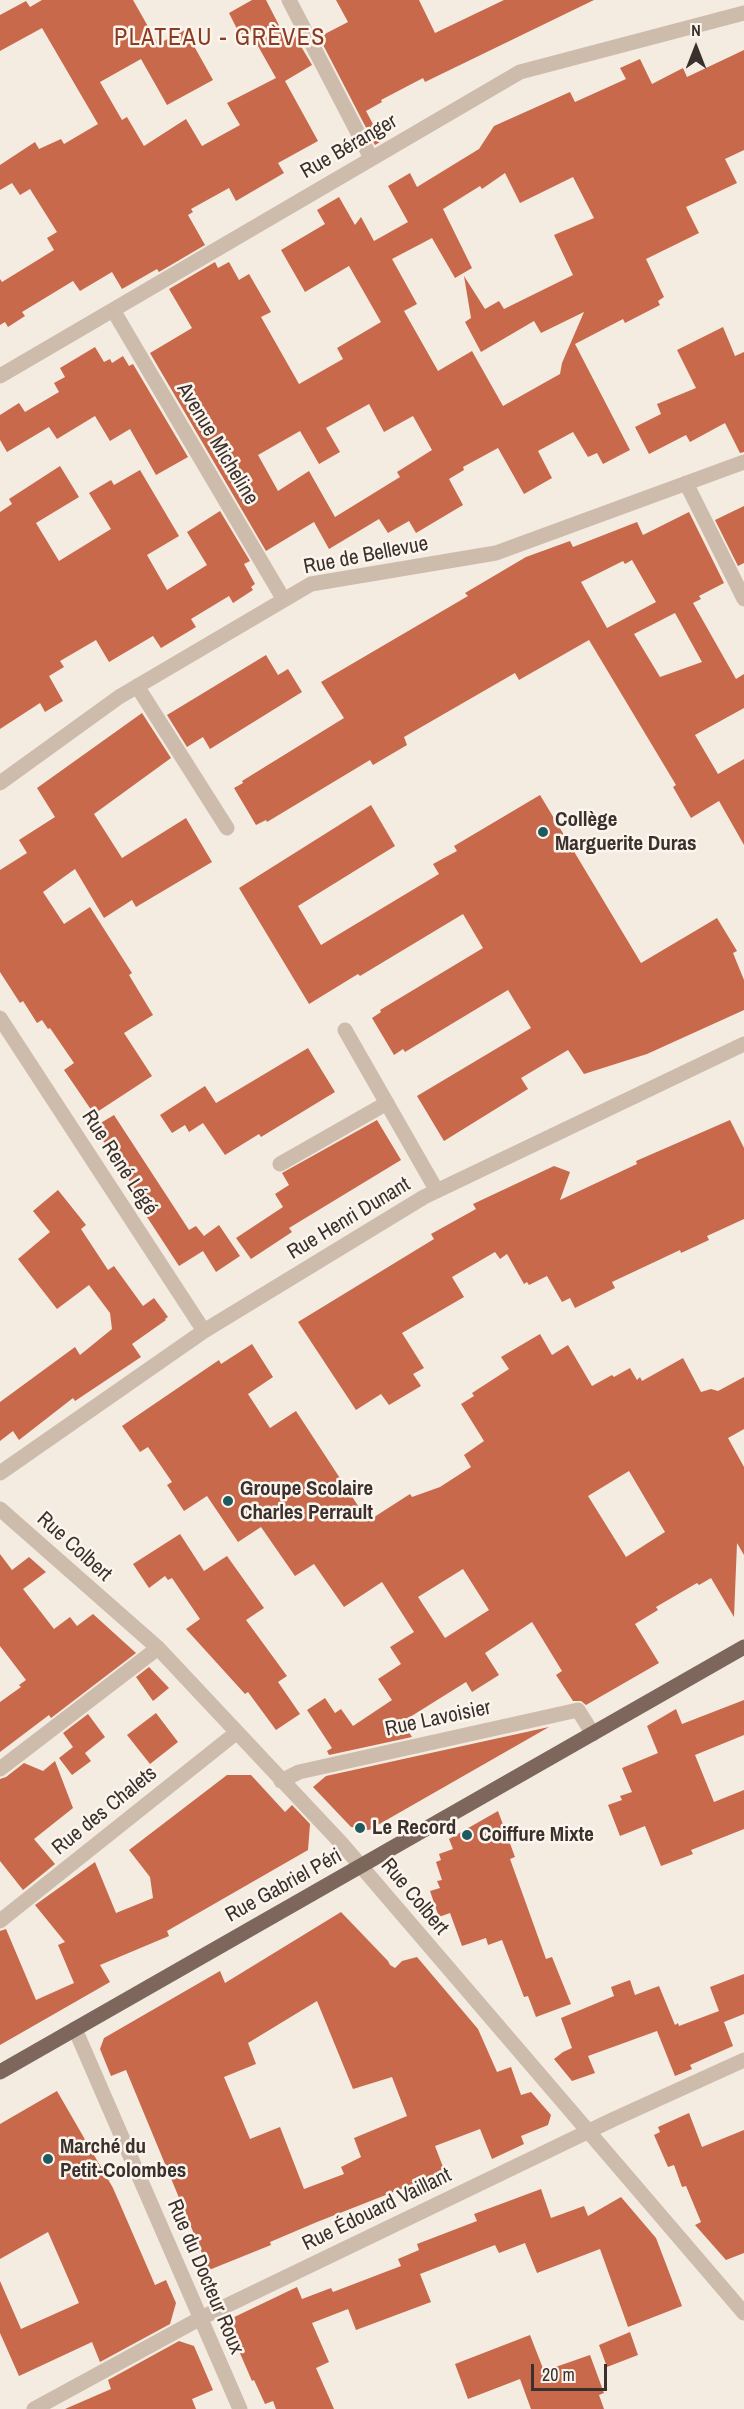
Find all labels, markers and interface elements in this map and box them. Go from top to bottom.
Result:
north arrow [666,18,726,78]
text: N [691,19,701,41]
district label: PLATEAU - GRÈVES [114,25,326,53]
street label: Rue Béranger [296,109,402,185]
street label: Avenue Micheline [171,379,263,509]
street label: Rue de Bellevue [302,532,430,580]
place label: Collège Marguerite Duras [555,807,697,857]
marker: Collège Marguerite Duras [536,825,550,839]
street label: Rue René Légé [76,1106,162,1220]
street label: Rue Henri Dunant [283,1172,415,1266]
place label: Groupe Scolaire Charles Perrault [240,1476,373,1526]
marker: Groupe Scolaire Charles Perrault [221,1494,235,1508]
street label: Rue Colbert [31,1507,117,1587]
street label: Rue Lavoisier [383,1696,493,1742]
street label: Rue des Chalets [48,1761,162,1861]
place label: Le Record [372,1815,456,1841]
marker: Le Record [353,1821,367,1835]
place label: Coiffure Mixte [479,1822,594,1848]
marker: Coiffure Mixte [460,1828,474,1842]
street label: Rue Gabriel Péri [221,1844,347,1928]
street label: Rue Colbert [375,1854,453,1940]
place label: Marché du Petit-Colombes [60,2134,186,2184]
marker: Marché du Petit-Colombes [41,2152,55,2166]
street label: Rue Édouard Vaillant [298,2163,456,2257]
street label: Rue du Docteur Roux [161,2196,249,2358]
scale bar [534,2352,610,2390]
text: 20 m [542,2362,575,2387]

